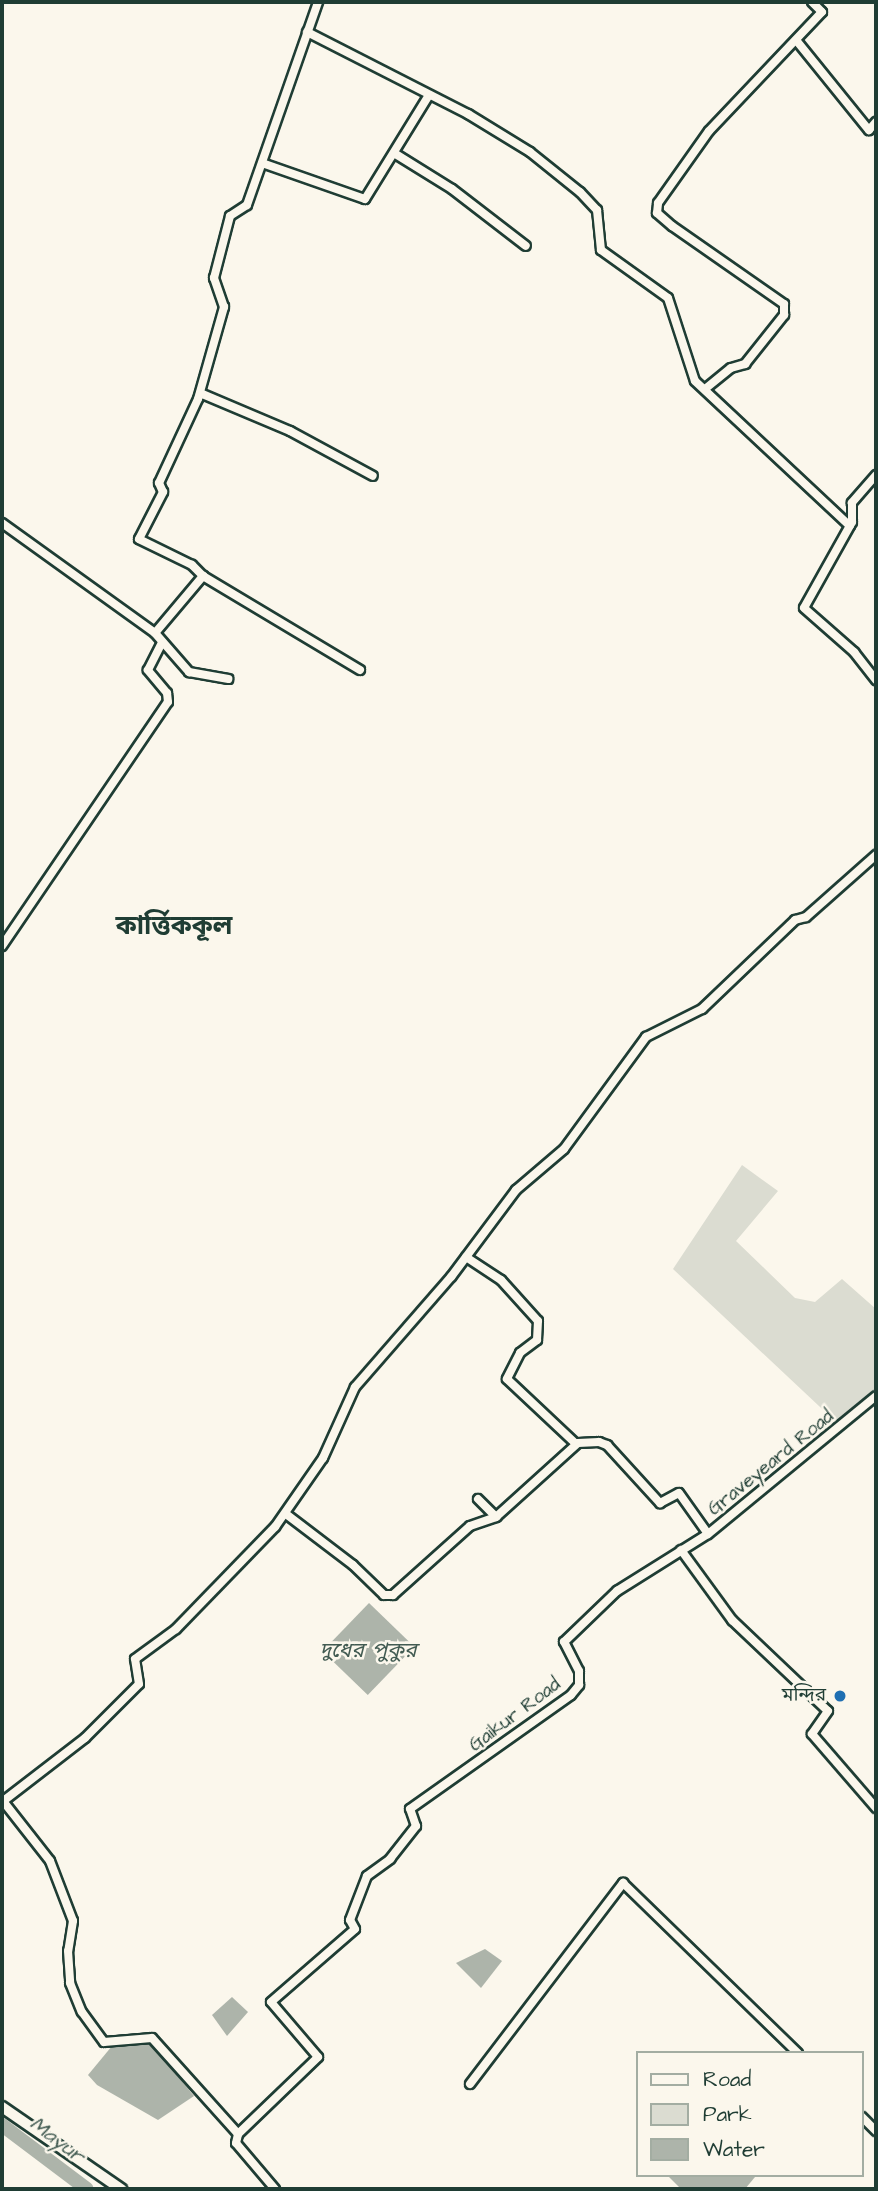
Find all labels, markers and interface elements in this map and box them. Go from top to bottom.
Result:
district label: কার্ত্তিককূল [116,911,232,943]
street label: Graveyeard Road [703,1405,839,1521]
water label: দুধের পুকুর [319,1638,417,1664]
street label: Gaikur Road [465,1673,565,1757]
place label: মন্দির [782,1685,826,1707]
marker: মন্দির [832,1688,848,1704]
legend [636,2051,864,2177]
text: Road [703,2065,751,2094]
text: Park [703,2100,752,2129]
water label: Mayur [25,2111,89,2169]
text: Water [703,2135,765,2164]

